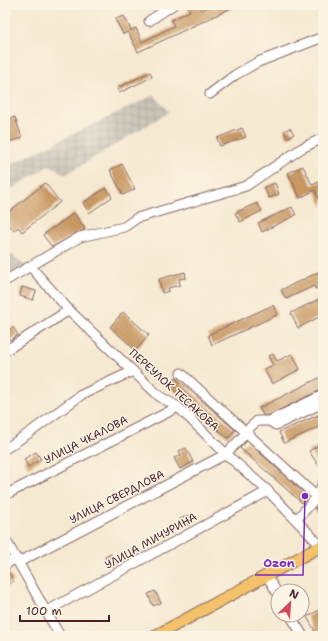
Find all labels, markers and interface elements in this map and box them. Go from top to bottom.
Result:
street label: ПЕРЕУЛОК ТЕСАКОВА [126,346,222,434]
street label: УЛИЦА ЧКАЛОВА [42,412,130,468]
street label: УЛИЦА СВЕРДЛОВА [67,467,167,527]
street label: УЛИЦА МИЧУРИНА [102,509,200,573]
callout: Ozon [255,551,303,575]
text: Ozon [263,555,295,571]
north arrow [270,583,310,623]
text: N [287,586,301,603]
scale bar [20,597,109,623]
text: 100 m [26,603,62,619]

